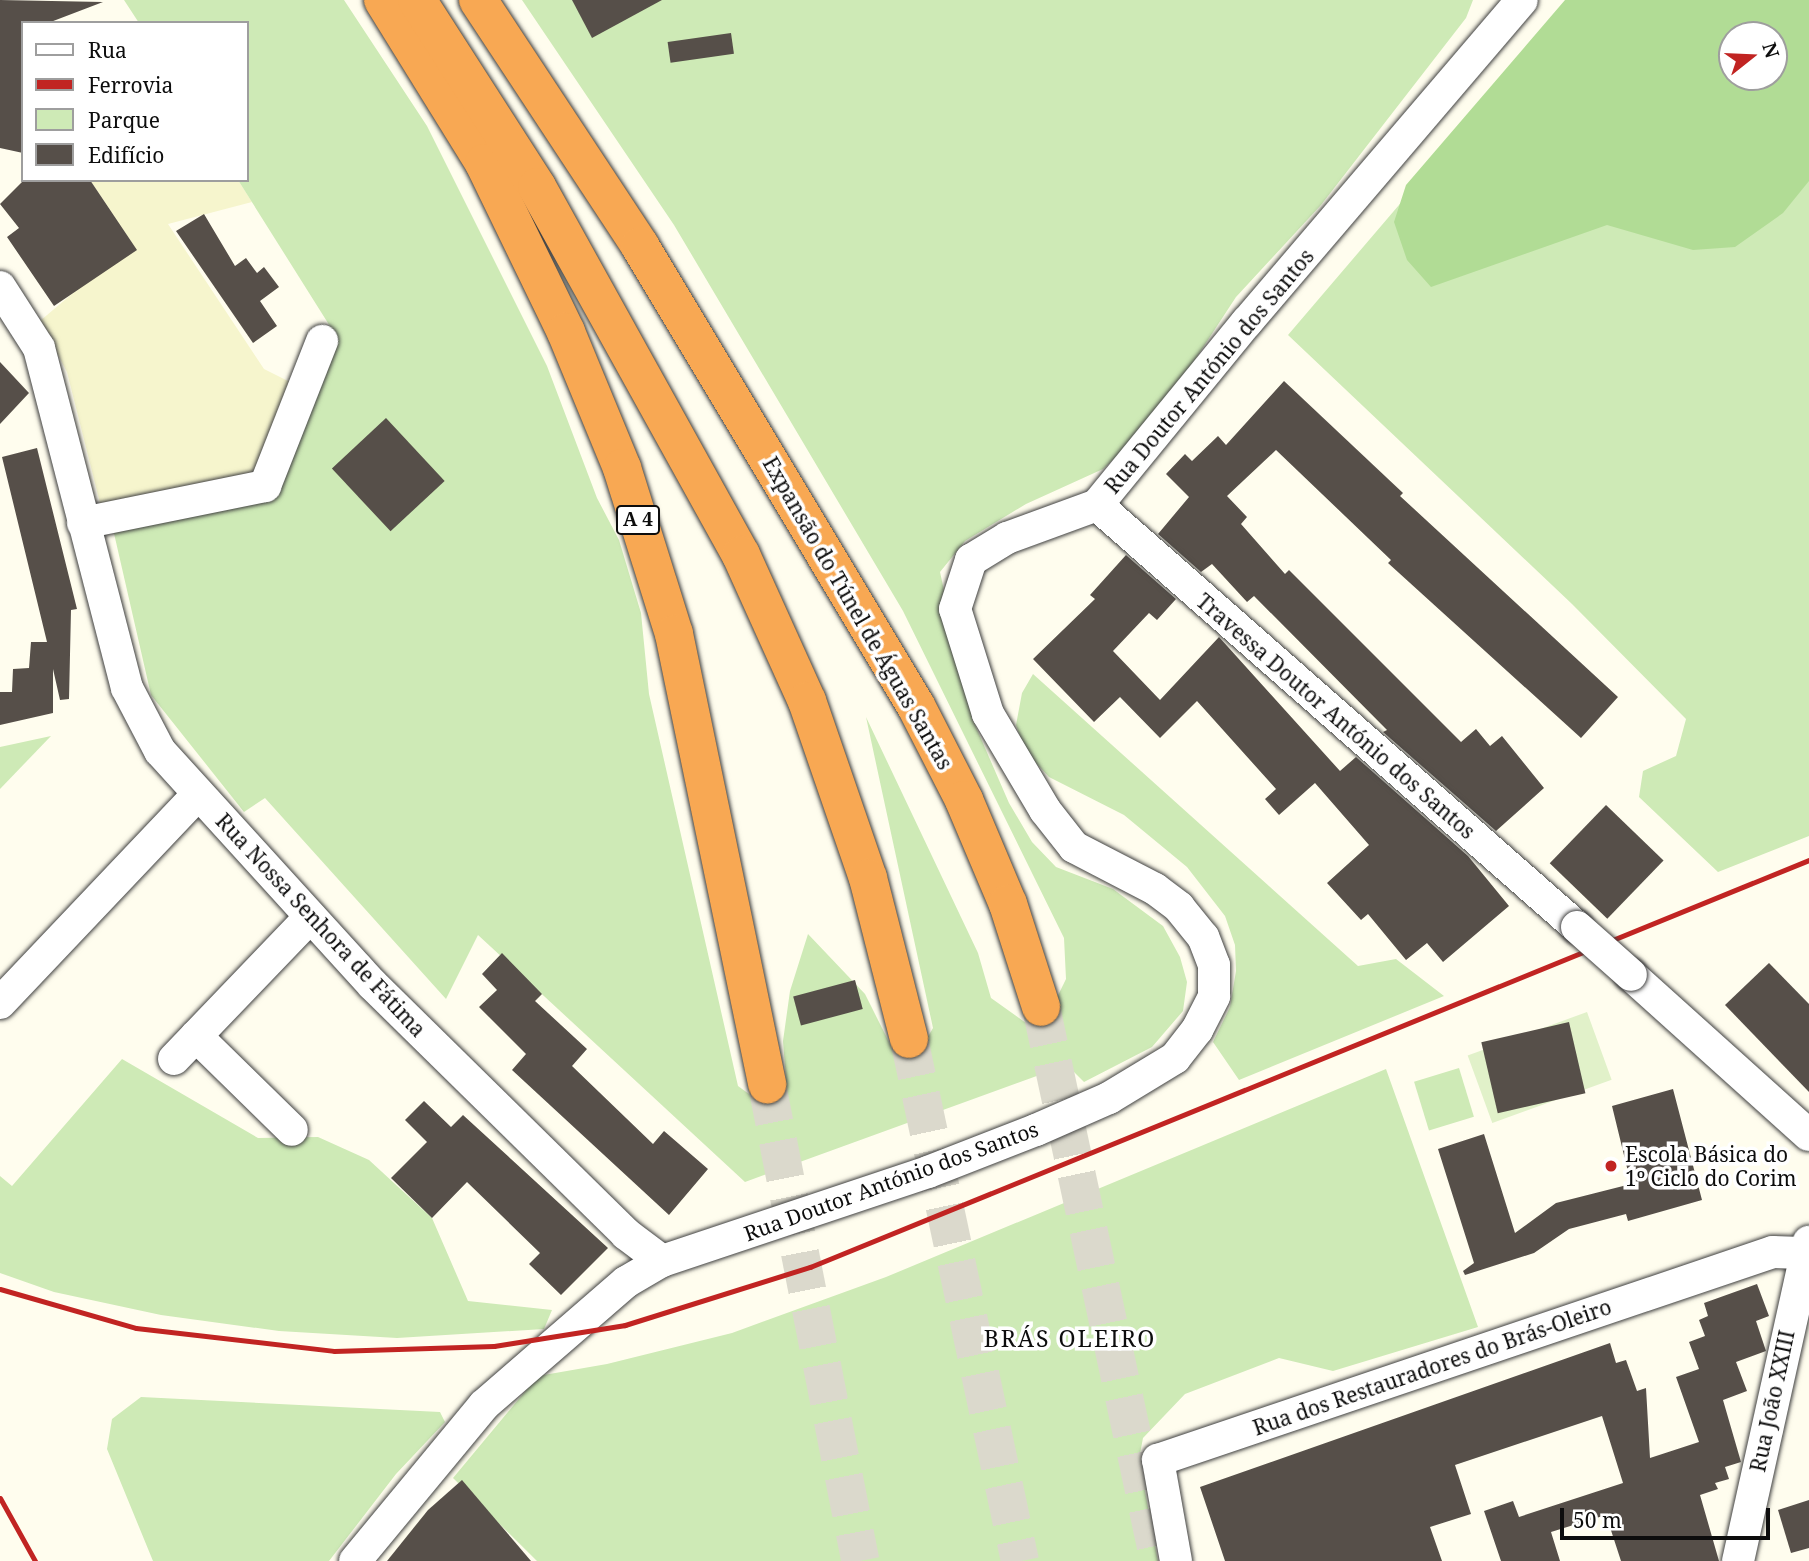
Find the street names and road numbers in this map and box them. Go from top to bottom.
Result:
street label: Rua Doutor António dos Santos [1099,244,1319,498]
street label: Expansão do Túnel de Águas Santas [758,452,958,774]
road number: A 4 [615,505,661,536]
street label: Travessa Doutor António dos Santos [1192,588,1480,844]
street label: Rua Nossa Senhora de Fátima [211,808,431,1042]
street label: Rua Doutor António dos Santos [740,1116,1042,1246]
street label: Rua dos Restauradores do Brás-Oleiro [1250,1294,1614,1440]
street label: Rua João XXIII [1745,1328,1799,1474]

